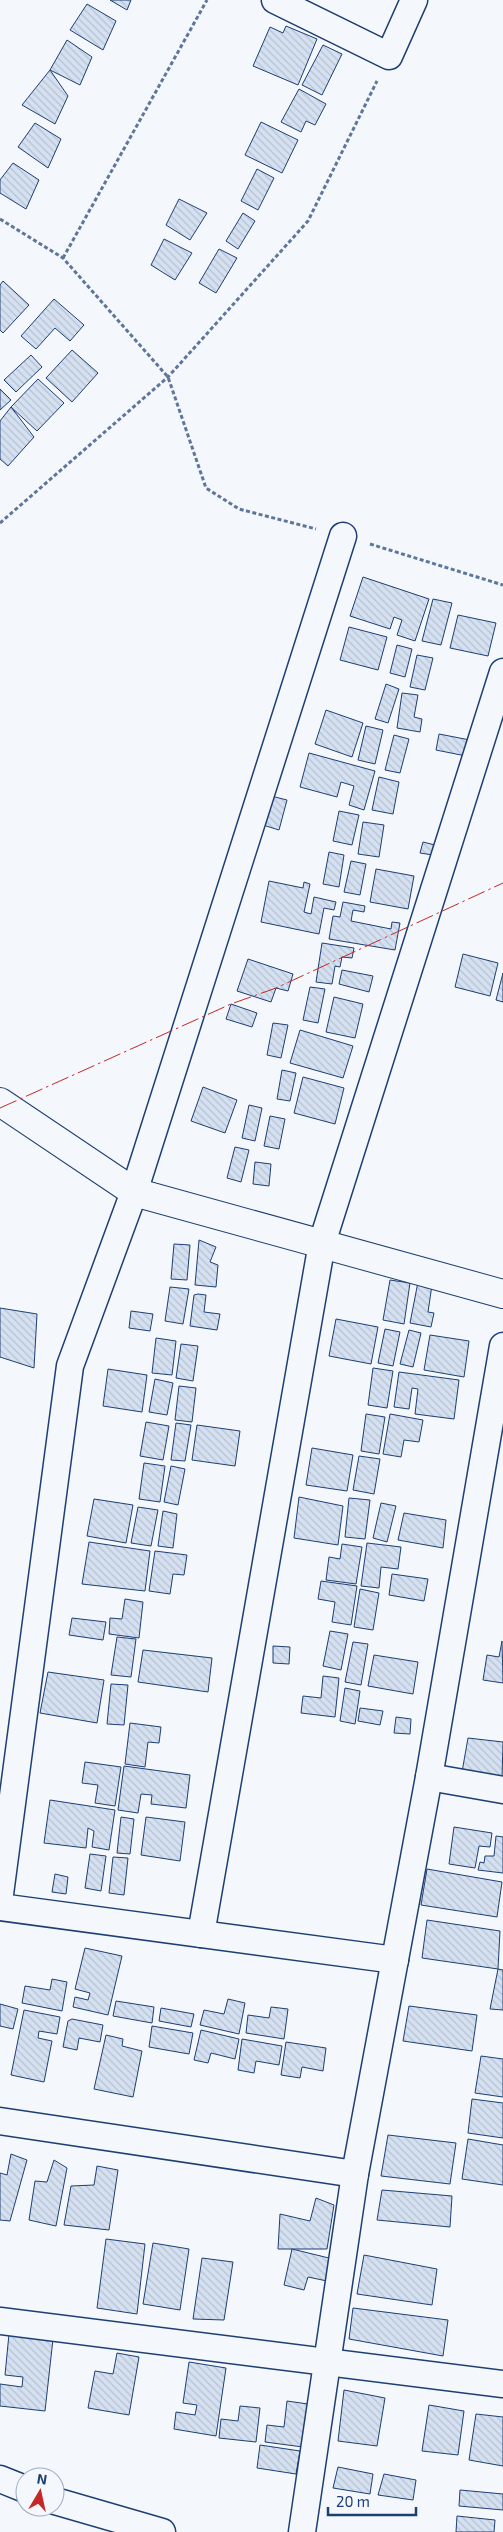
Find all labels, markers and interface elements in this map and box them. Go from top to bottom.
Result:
north arrow [15,2467,65,2517]
text: N [36,2469,48,2488]
scale bar [328,2484,416,2516]
text: 20 m [336,2492,370,2510]

